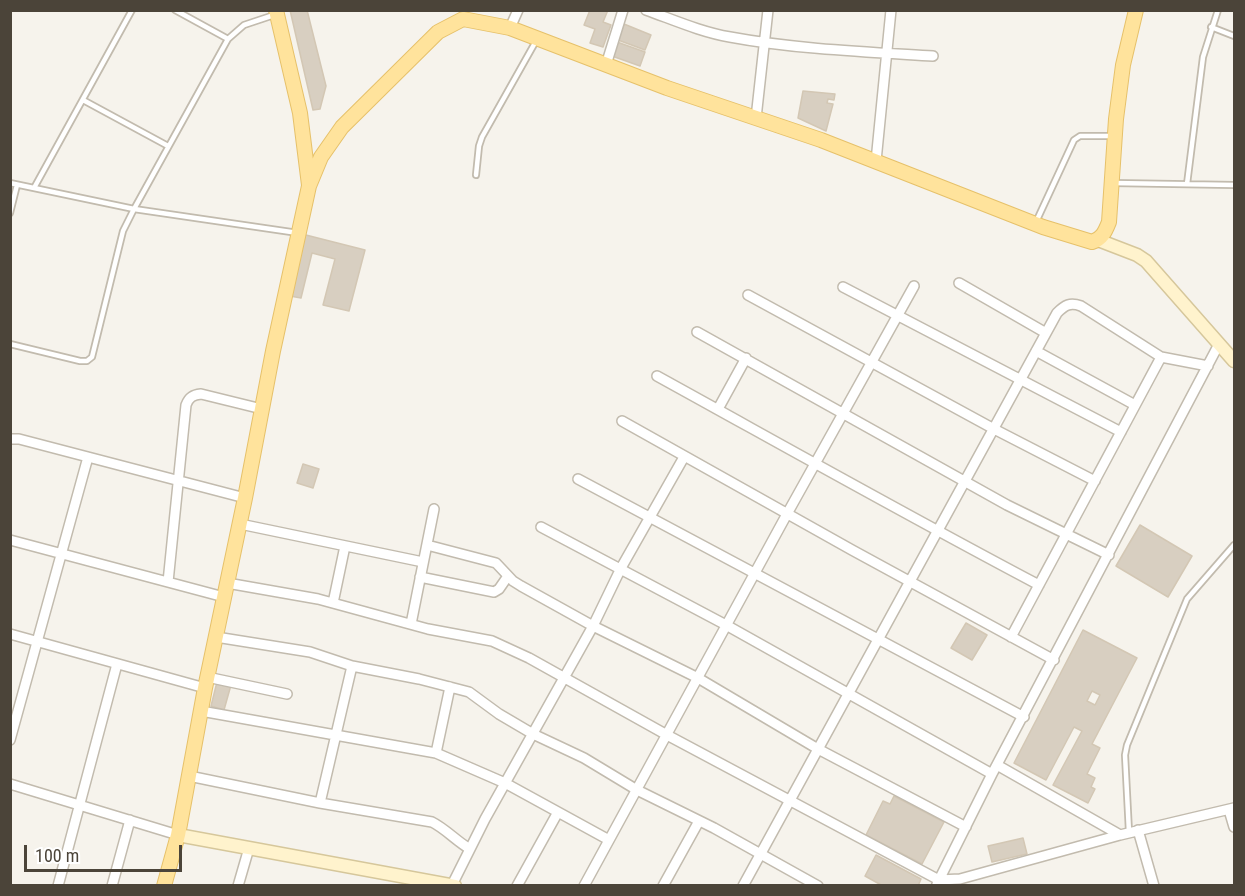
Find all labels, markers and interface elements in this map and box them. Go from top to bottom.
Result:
scale bar [27,833,184,871]
text: 100 m [35,845,79,866]

